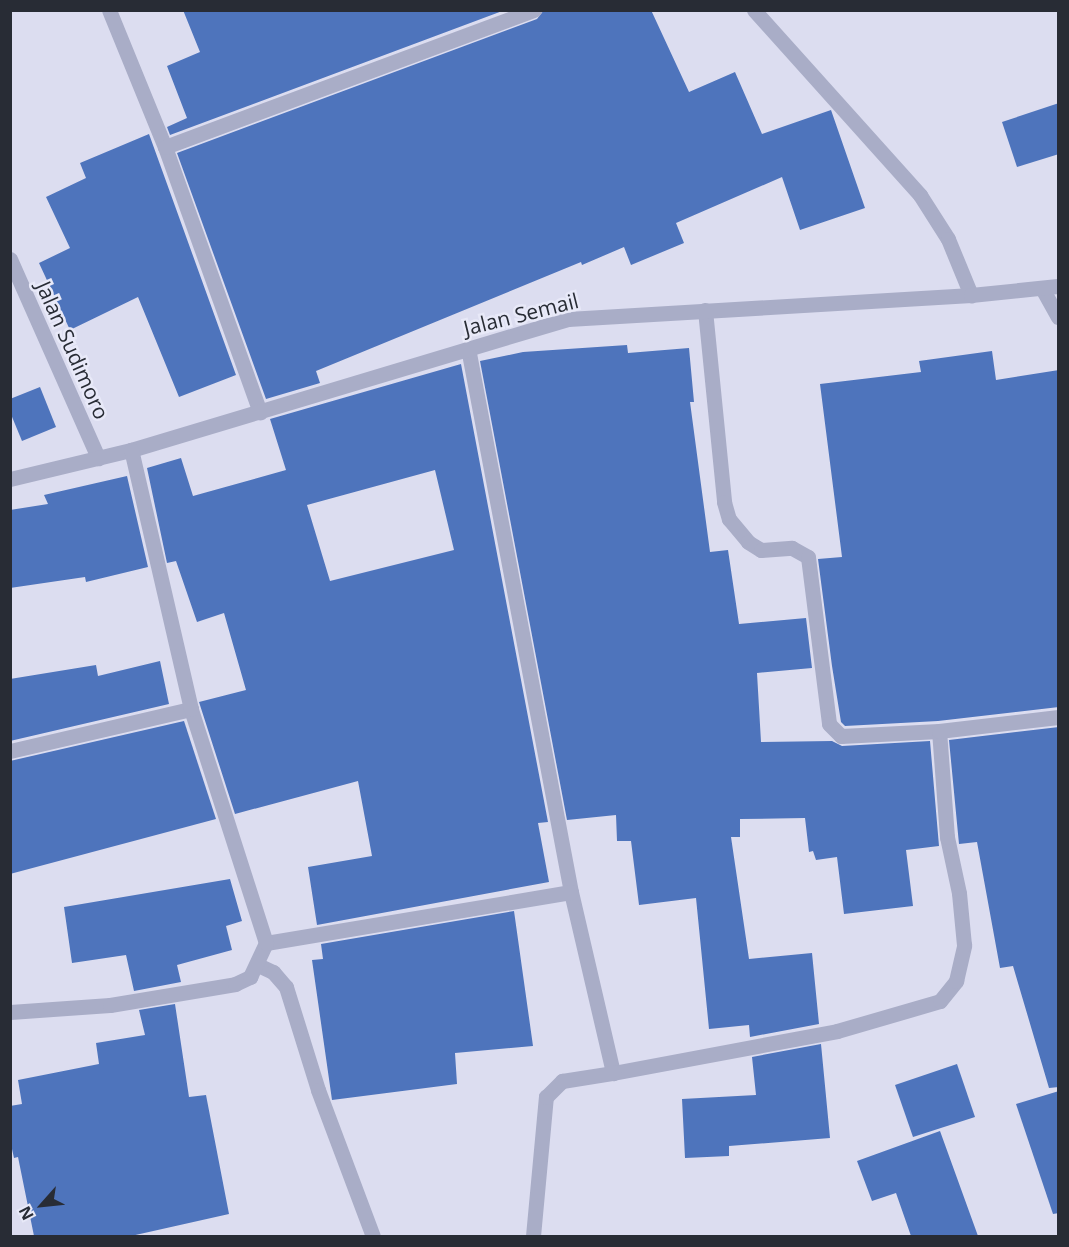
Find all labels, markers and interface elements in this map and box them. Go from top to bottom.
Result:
street label: Jalan Sudimoro [31,277,115,423]
street label: Jalan Semail [461,288,581,340]
north arrow [12,1175,72,1235]
text: N [13,1202,39,1224]

